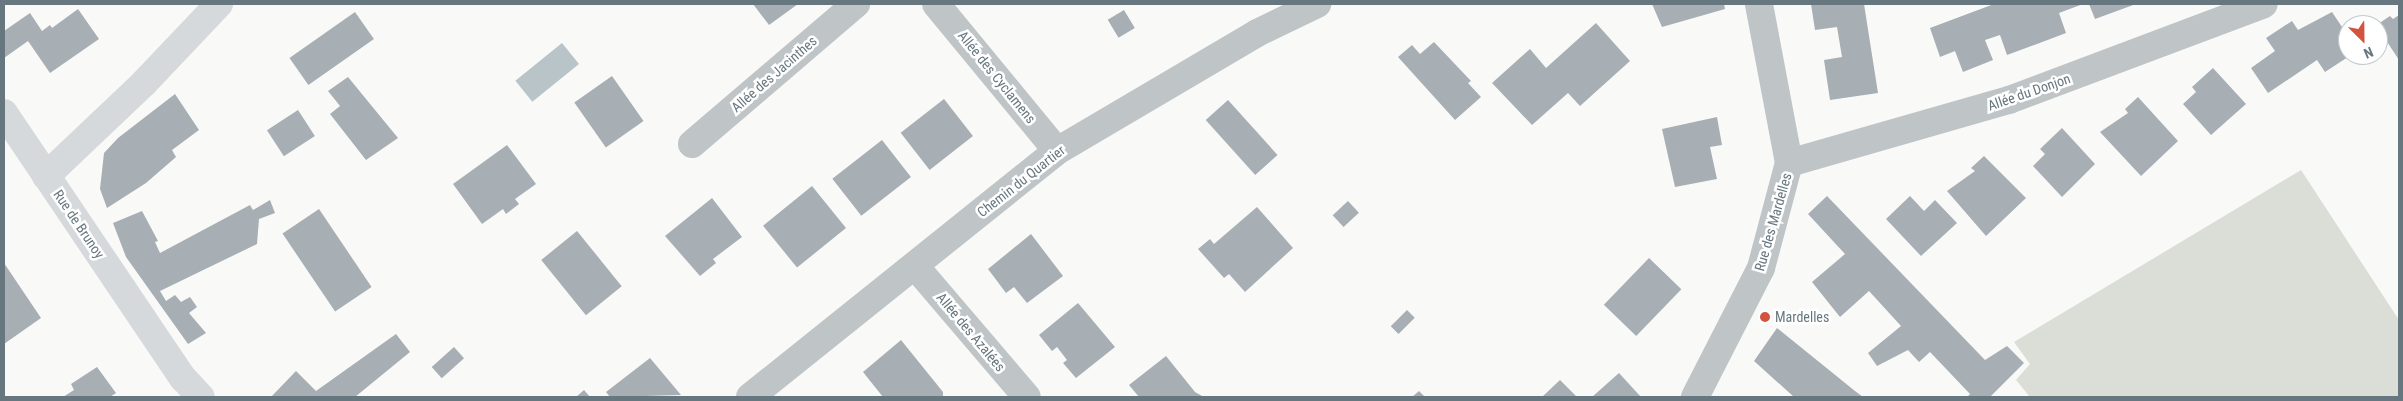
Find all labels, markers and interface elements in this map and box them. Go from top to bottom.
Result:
north arrow [2338,15,2388,65]
street label: Allée des Cyclamens [955,27,1039,127]
street label: Allée des Jacinthes [728,32,820,116]
text: N [2361,44,2376,62]
street label: Allée du Donjon [1985,70,2073,114]
street label: Chemin du Quartier [974,142,1068,220]
street label: Rue des Mardelles [1751,171,1795,273]
street label: Rue de Brunoy [50,187,108,261]
street label: Allée des Azalées [933,289,1009,375]
place label: Mardelles [1775,309,1829,325]
marker: Mardelles [1759,311,1771,323]

